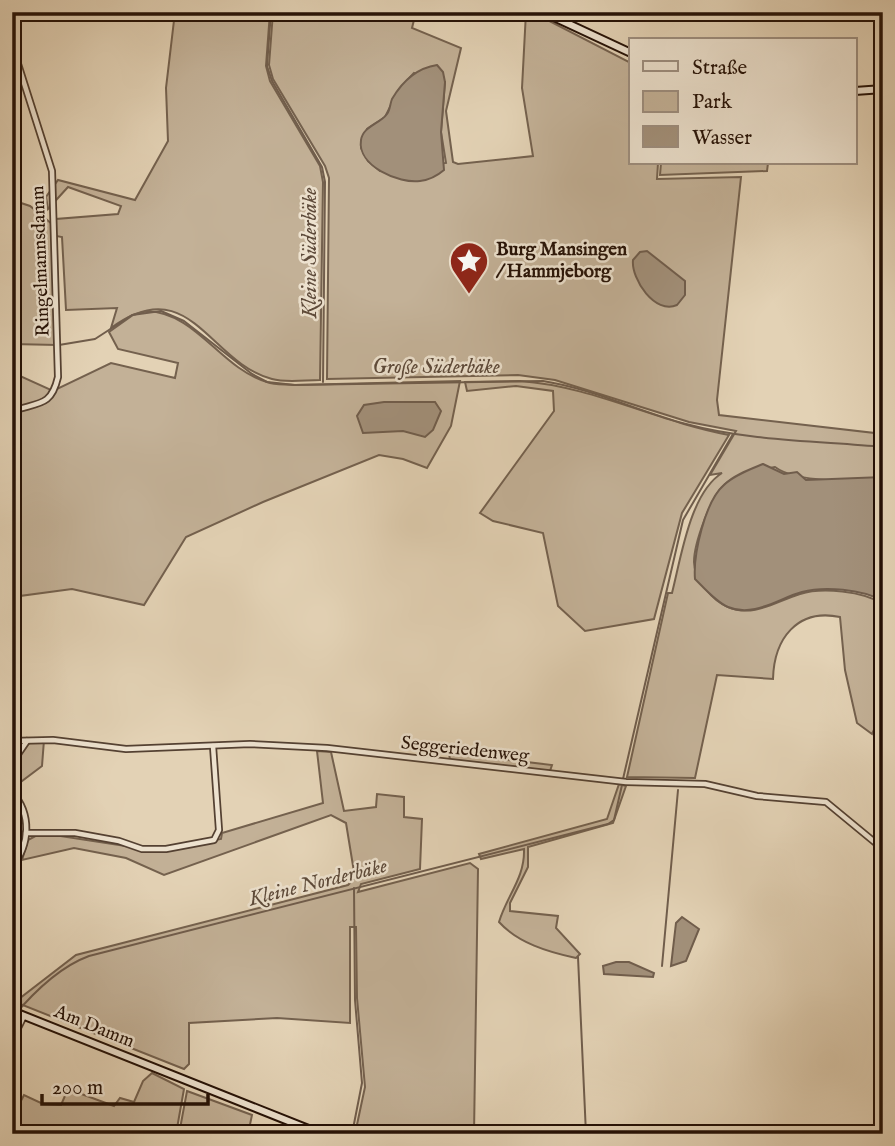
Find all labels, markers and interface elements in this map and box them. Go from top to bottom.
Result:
legend [629,38,856,164]
text: Straße [692,55,748,82]
text: Park [692,89,733,116]
text: Wasser [692,125,752,152]
street label: Ringelmannsdamm [26,185,56,337]
water label: Kleine Süderbäke [297,188,324,319]
place label: Burg Mansingen / Hammjeborg [495,238,627,284]
place icon: Burg Mansingen / Hammjeborg [448,240,490,295]
water label: Große Süderbäke [372,354,500,381]
street label: Seggeriedenweg [400,731,531,769]
water label: Kleine Norderbäke [245,853,390,913]
street label: Am Damm [49,1000,138,1054]
scale bar [42,1062,208,1106]
text: 200 m [52,1075,103,1102]

